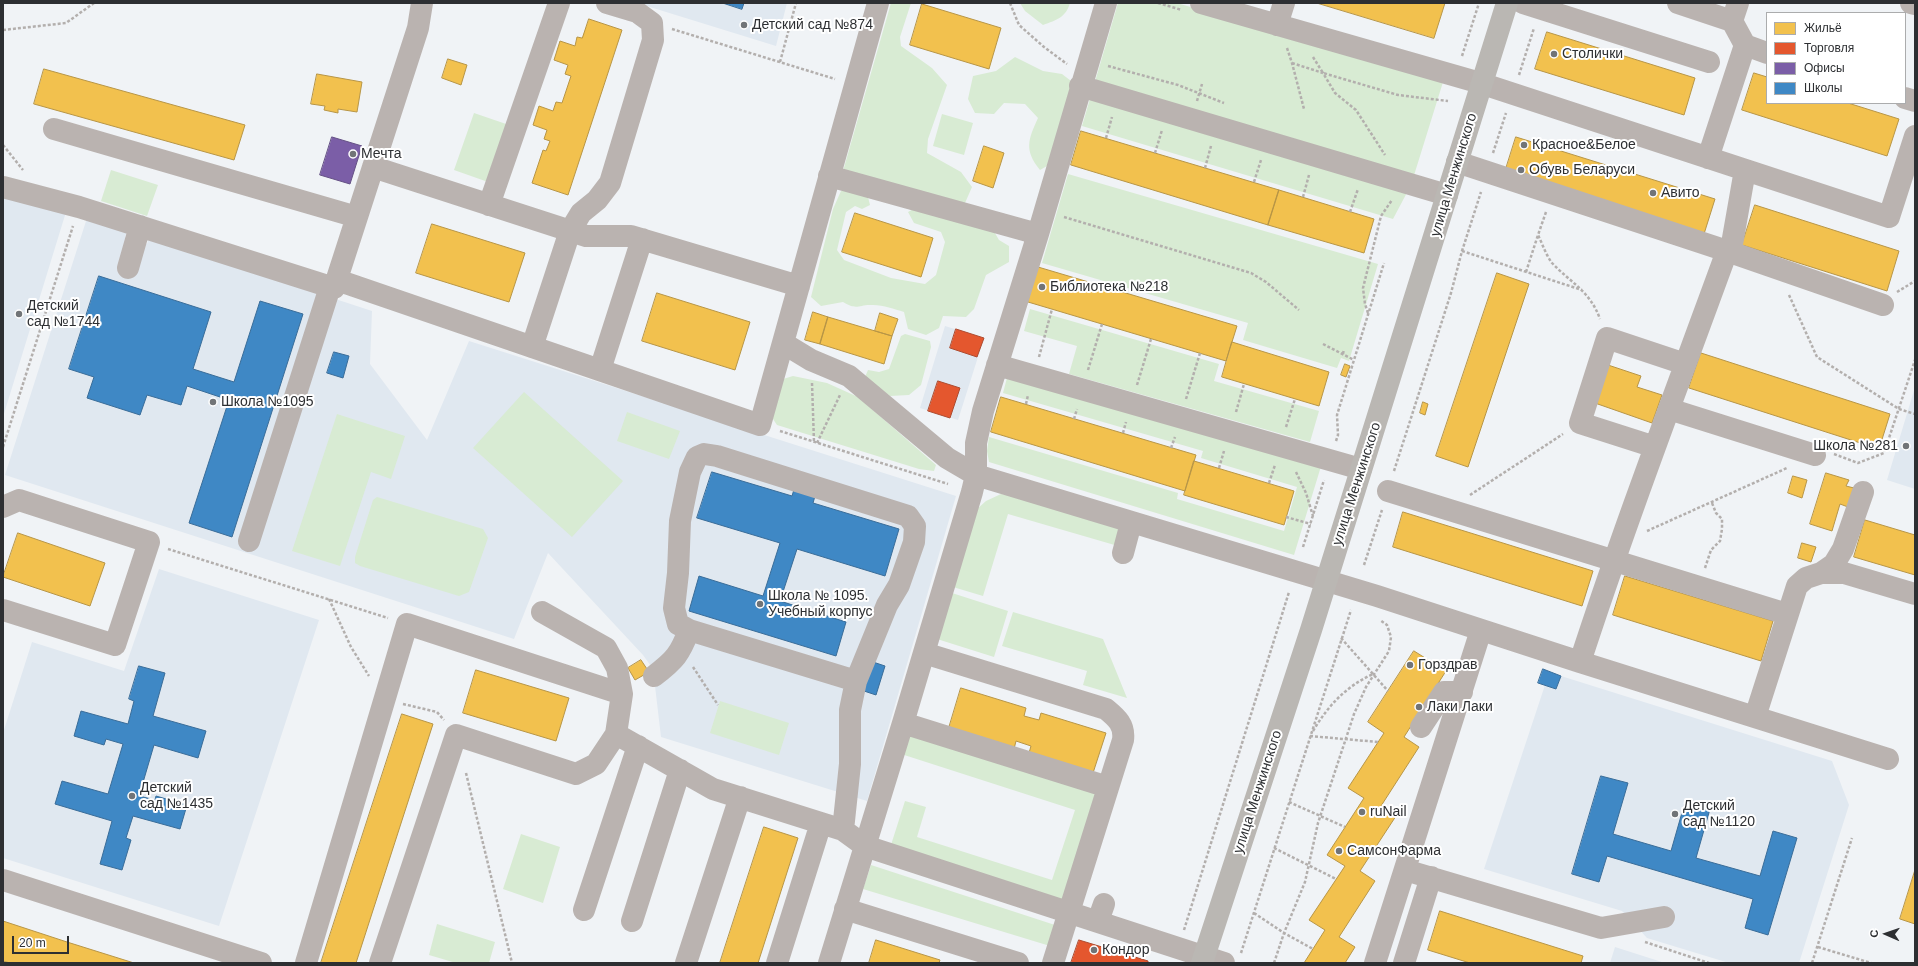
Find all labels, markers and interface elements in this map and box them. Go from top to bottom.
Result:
legend [1766,12,1906,104]
place label: Детский сад №874 [752,17,873,33]
marker: Детский сад №874 [739,20,749,30]
text: Жильё [1804,21,1842,35]
text: Торговля [1804,41,1854,55]
place label: Столички [1562,46,1623,62]
marker: Столички [1549,49,1559,59]
text: Офисы [1804,61,1845,75]
text: Школы [1804,81,1842,95]
street label: улица Менжинского [1427,111,1481,239]
place label: Красное&Белое [1532,137,1636,153]
marker: Красное&Белое [1519,140,1529,150]
place label: Мечта [361,146,401,162]
marker: Мечта [348,149,358,159]
place label: Обувь Беларуси [1529,162,1635,178]
marker: Обувь Беларуси [1516,165,1526,175]
place label: Авито [1661,185,1700,201]
marker: Авито [1648,188,1658,198]
place label: Библиотека №218 [1050,279,1168,295]
marker: Библиотека №218 [1037,282,1047,292]
place label: Детский сад №1744 [27,298,100,330]
marker: Детский сад №1744 [14,309,24,319]
place label: Школа №1095 [221,394,314,410]
marker: Школа №1095 [208,397,218,407]
street label: улица Менжинского [1329,420,1385,548]
place label: Школа №281 [1813,438,1898,454]
marker: Школа №281 [1901,441,1911,451]
place label: Школа № 1095. Учебный корпус [768,588,873,620]
marker: Школа № 1095. Учебный корпус [755,599,765,609]
place label: Горздрав [1418,657,1477,673]
marker: Горздрав [1405,660,1415,670]
place label: Лаки Лаки [1427,699,1493,715]
marker: Лаки Лаки [1414,702,1424,712]
street label: улица Менжинского [1230,728,1286,856]
place label: Детский сад №1435 [140,780,213,812]
marker: Детский сад №1435 [127,791,137,801]
place label: Детский сад №1120 [1683,798,1755,830]
place label: ruNail [1370,804,1407,820]
marker: ruNail [1357,807,1367,817]
marker: Детский сад №1120 [1670,809,1680,819]
place label: СамсонФарма [1347,843,1441,859]
marker: СамсонФарма [1334,846,1344,856]
north arrow [1866,914,1906,954]
scale bar [14,928,71,954]
text: С [1868,929,1880,938]
text: 20 m [19,936,46,950]
place label: Кондор [1102,942,1149,958]
marker: Кондор [1089,945,1099,955]

